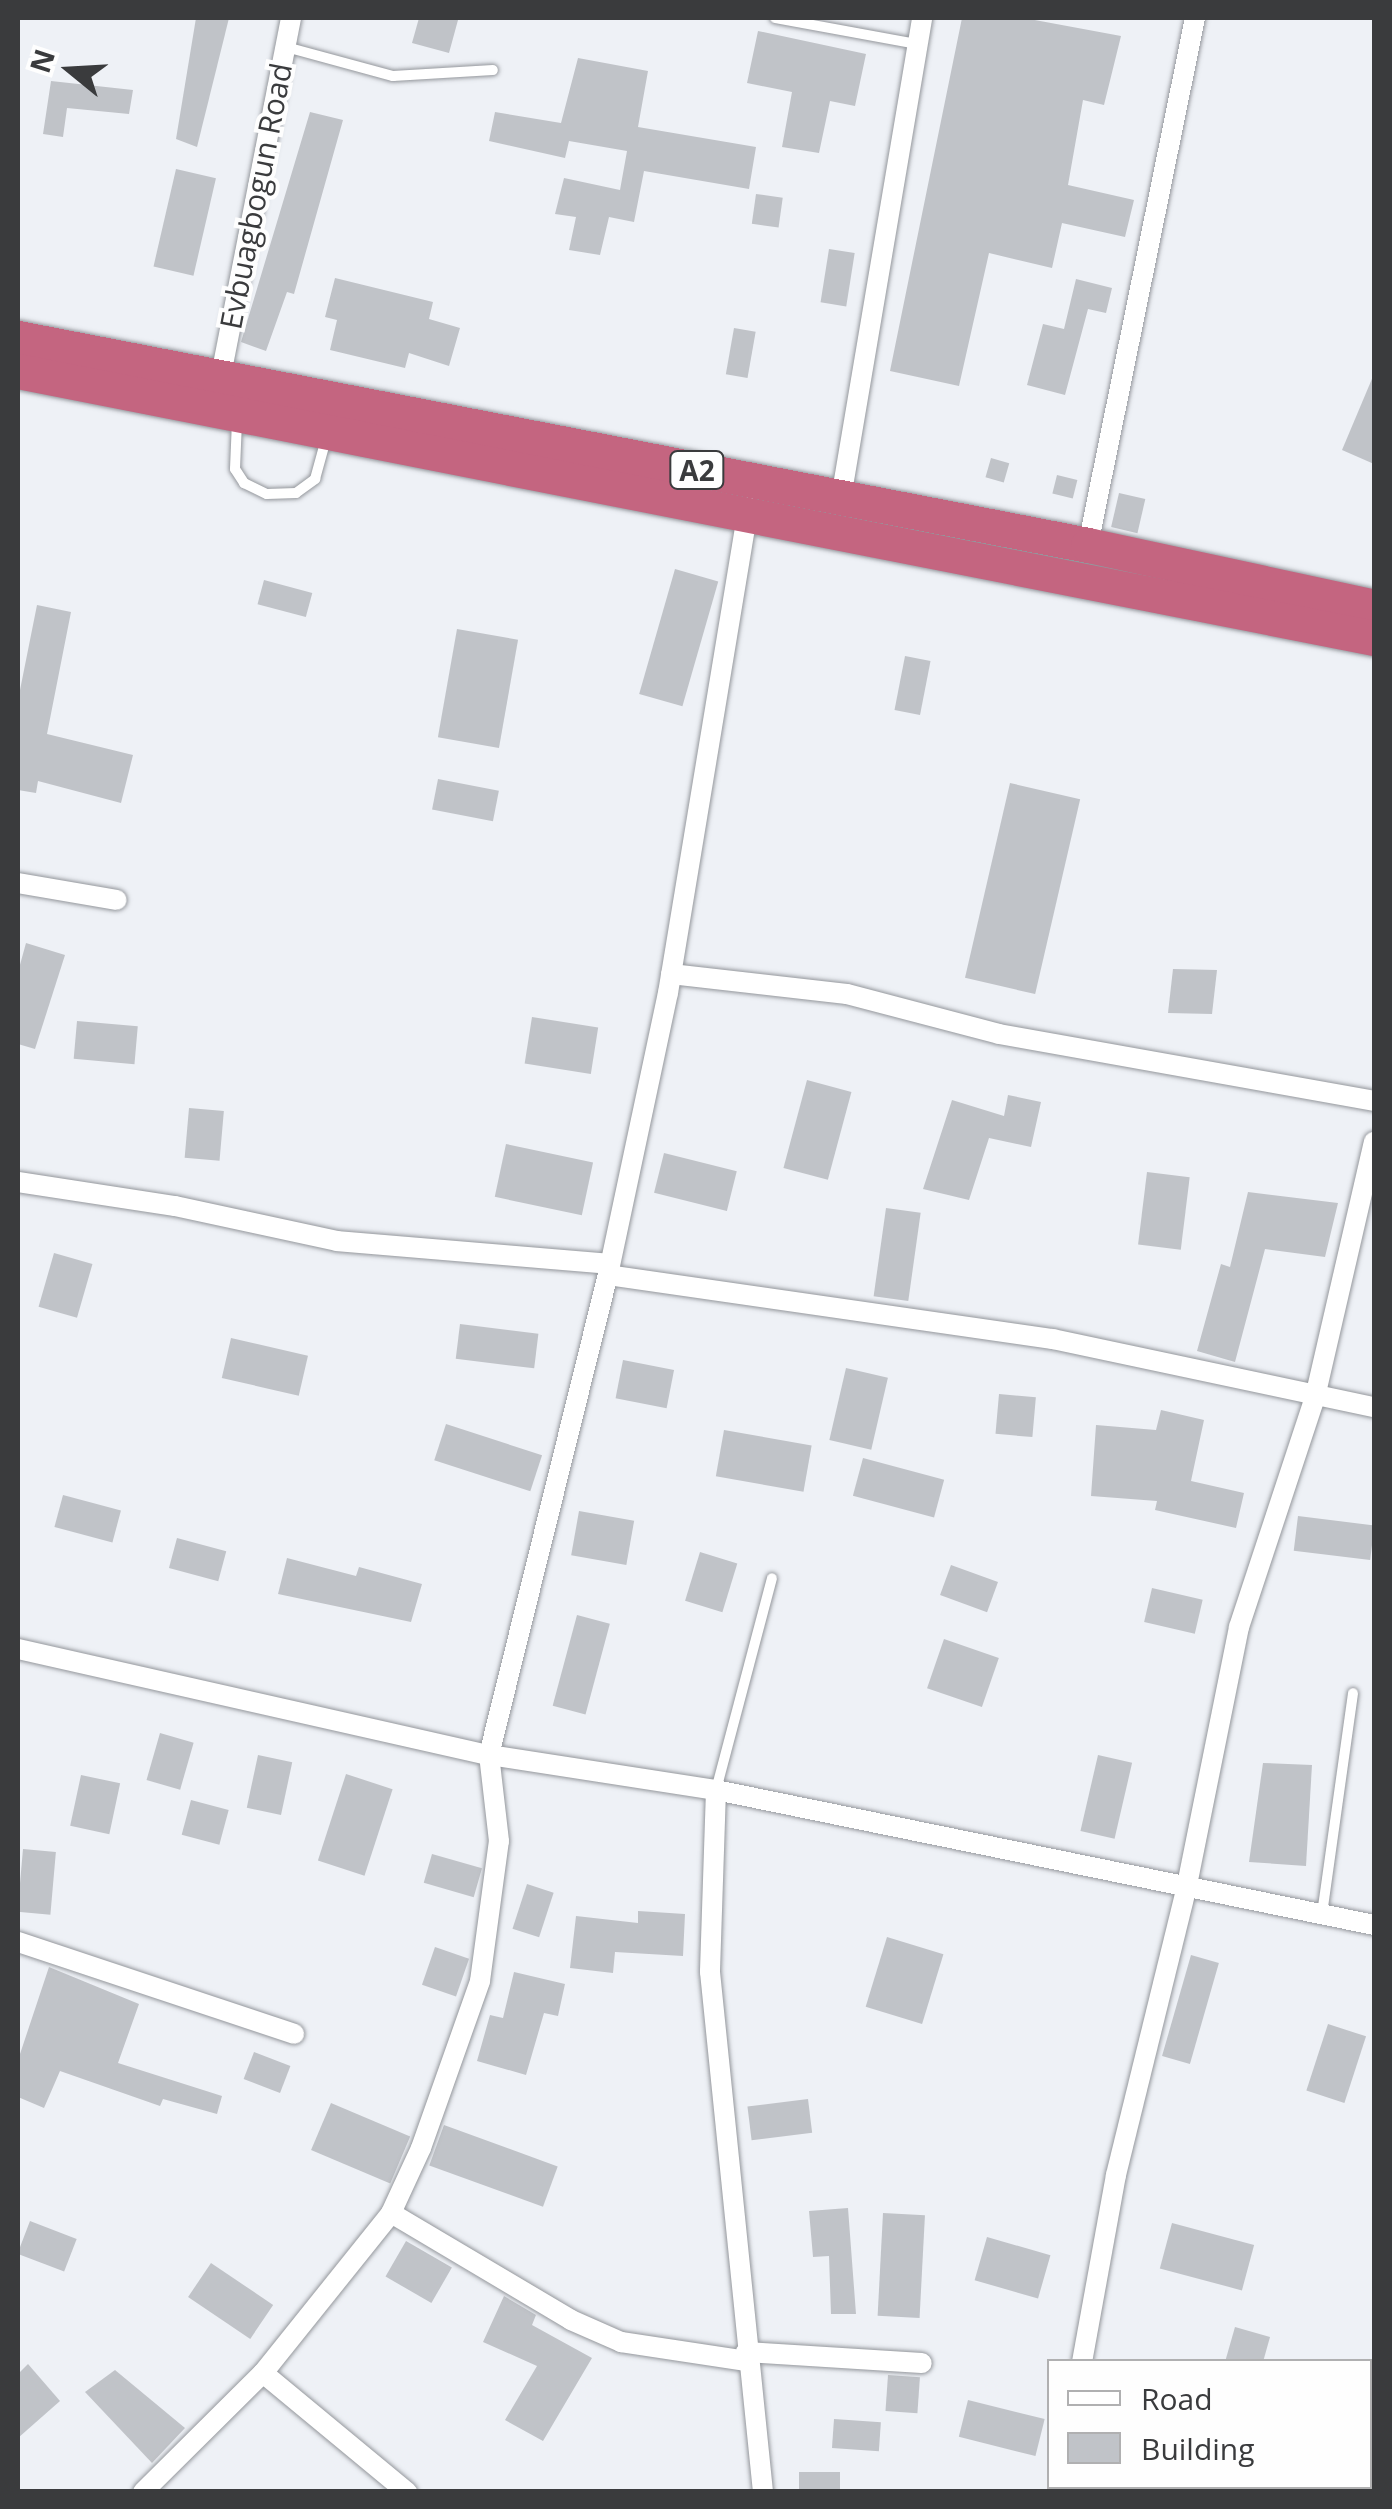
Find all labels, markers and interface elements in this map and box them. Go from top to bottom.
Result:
north arrow [20,20,120,120]
text: N [20,44,63,77]
street label: Evbuagbogun Road [213,60,299,332]
road number: A2 [667,447,727,493]
legend [1047,2359,1372,2489]
text: Road [1141,2378,1213,2419]
text: Building [1141,2428,1255,2469]

